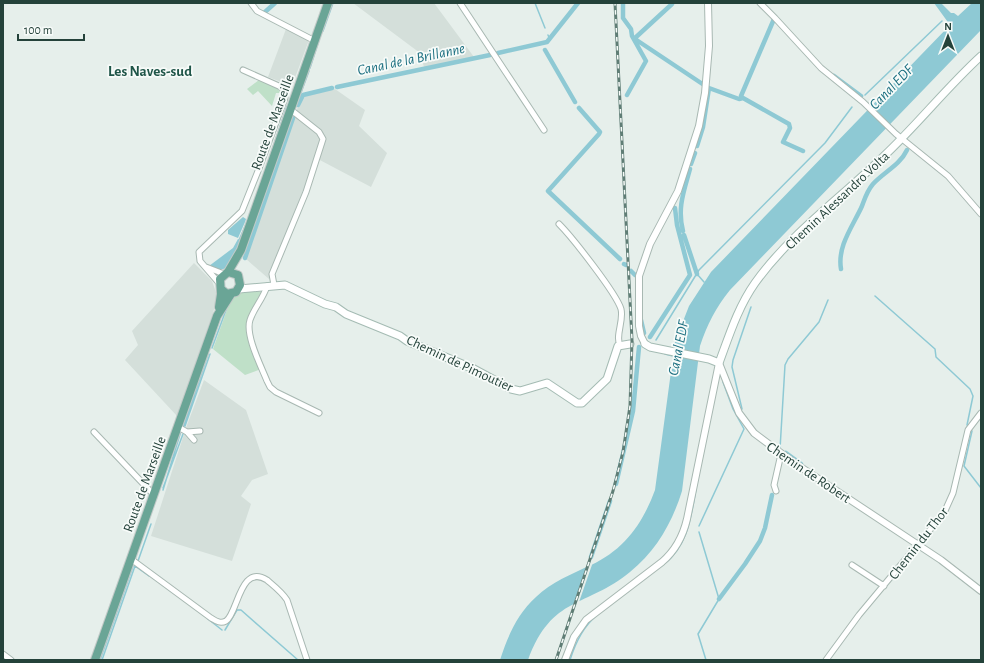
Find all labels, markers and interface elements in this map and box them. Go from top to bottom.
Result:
scale bar [18,16,84,42]
north arrow [928,16,968,56]
text: N [944,21,952,32]
text: 100 m [24,24,52,36]
water label: Canal de la Brillanne [356,41,467,78]
water label: Canal EDF [867,61,917,113]
district label: Les Naves-sud [108,64,192,79]
street label: Route de Marseille [249,73,297,172]
street label: Chemin Alessandro Volta [783,149,893,252]
water label: Canal EDF [666,318,692,377]
street label: Chemin de Pimoutier [404,333,515,395]
street label: Route de Marseille [121,435,169,534]
street label: Chemin de Robert [764,440,853,506]
street label: Chemin du Thor [886,505,951,582]

